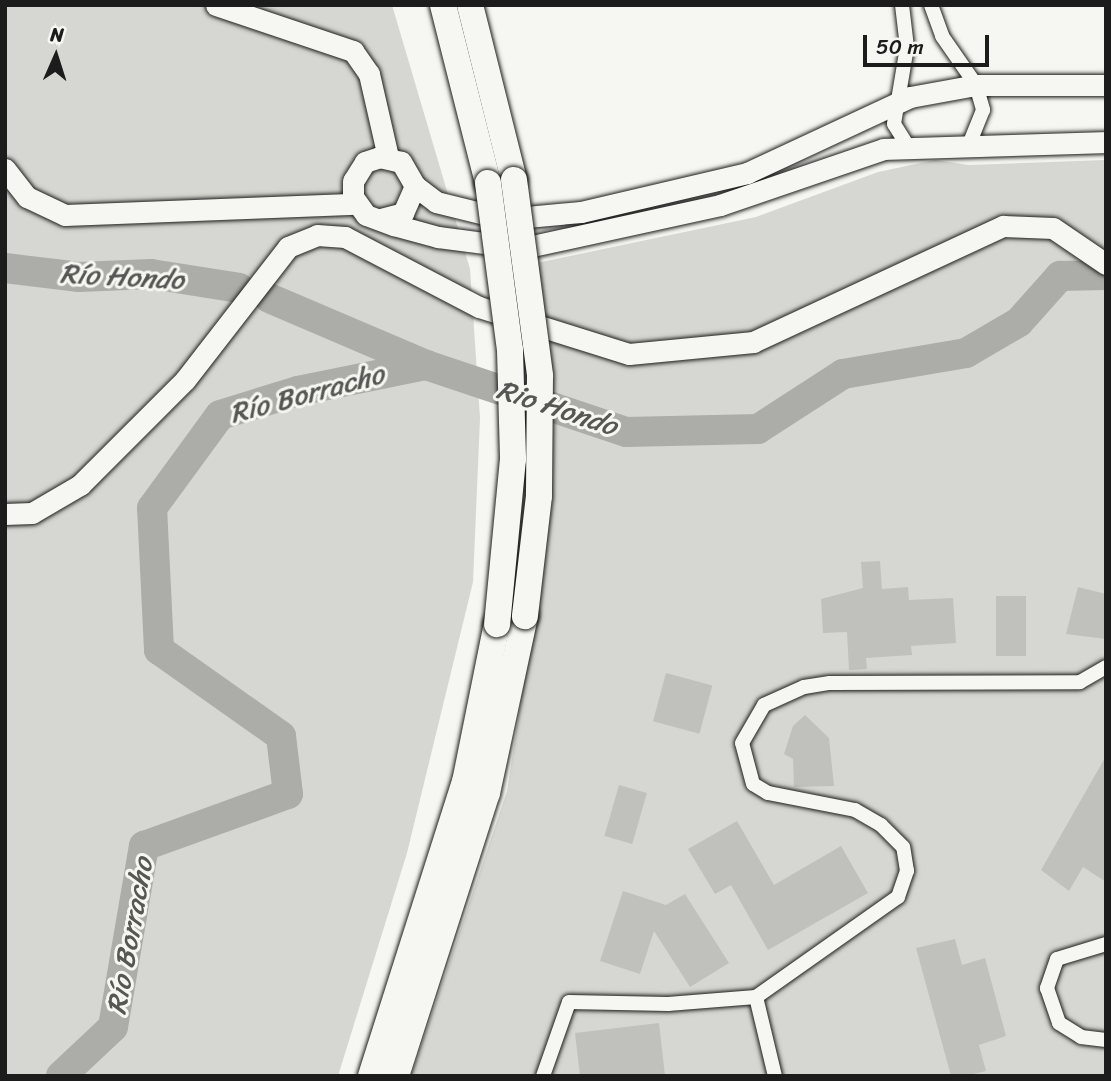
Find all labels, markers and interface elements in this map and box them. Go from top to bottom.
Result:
text: N [50,18,65,51]
north arrow [21,21,91,91]
scale bar [866,21,992,65]
text: 50 m [876,28,924,66]
water label: Río Hondo [59,257,185,297]
water label: Río Borracho [227,357,387,431]
water label: Rio Hondo [493,373,621,443]
water label: Río Borracho [100,855,160,1017]

